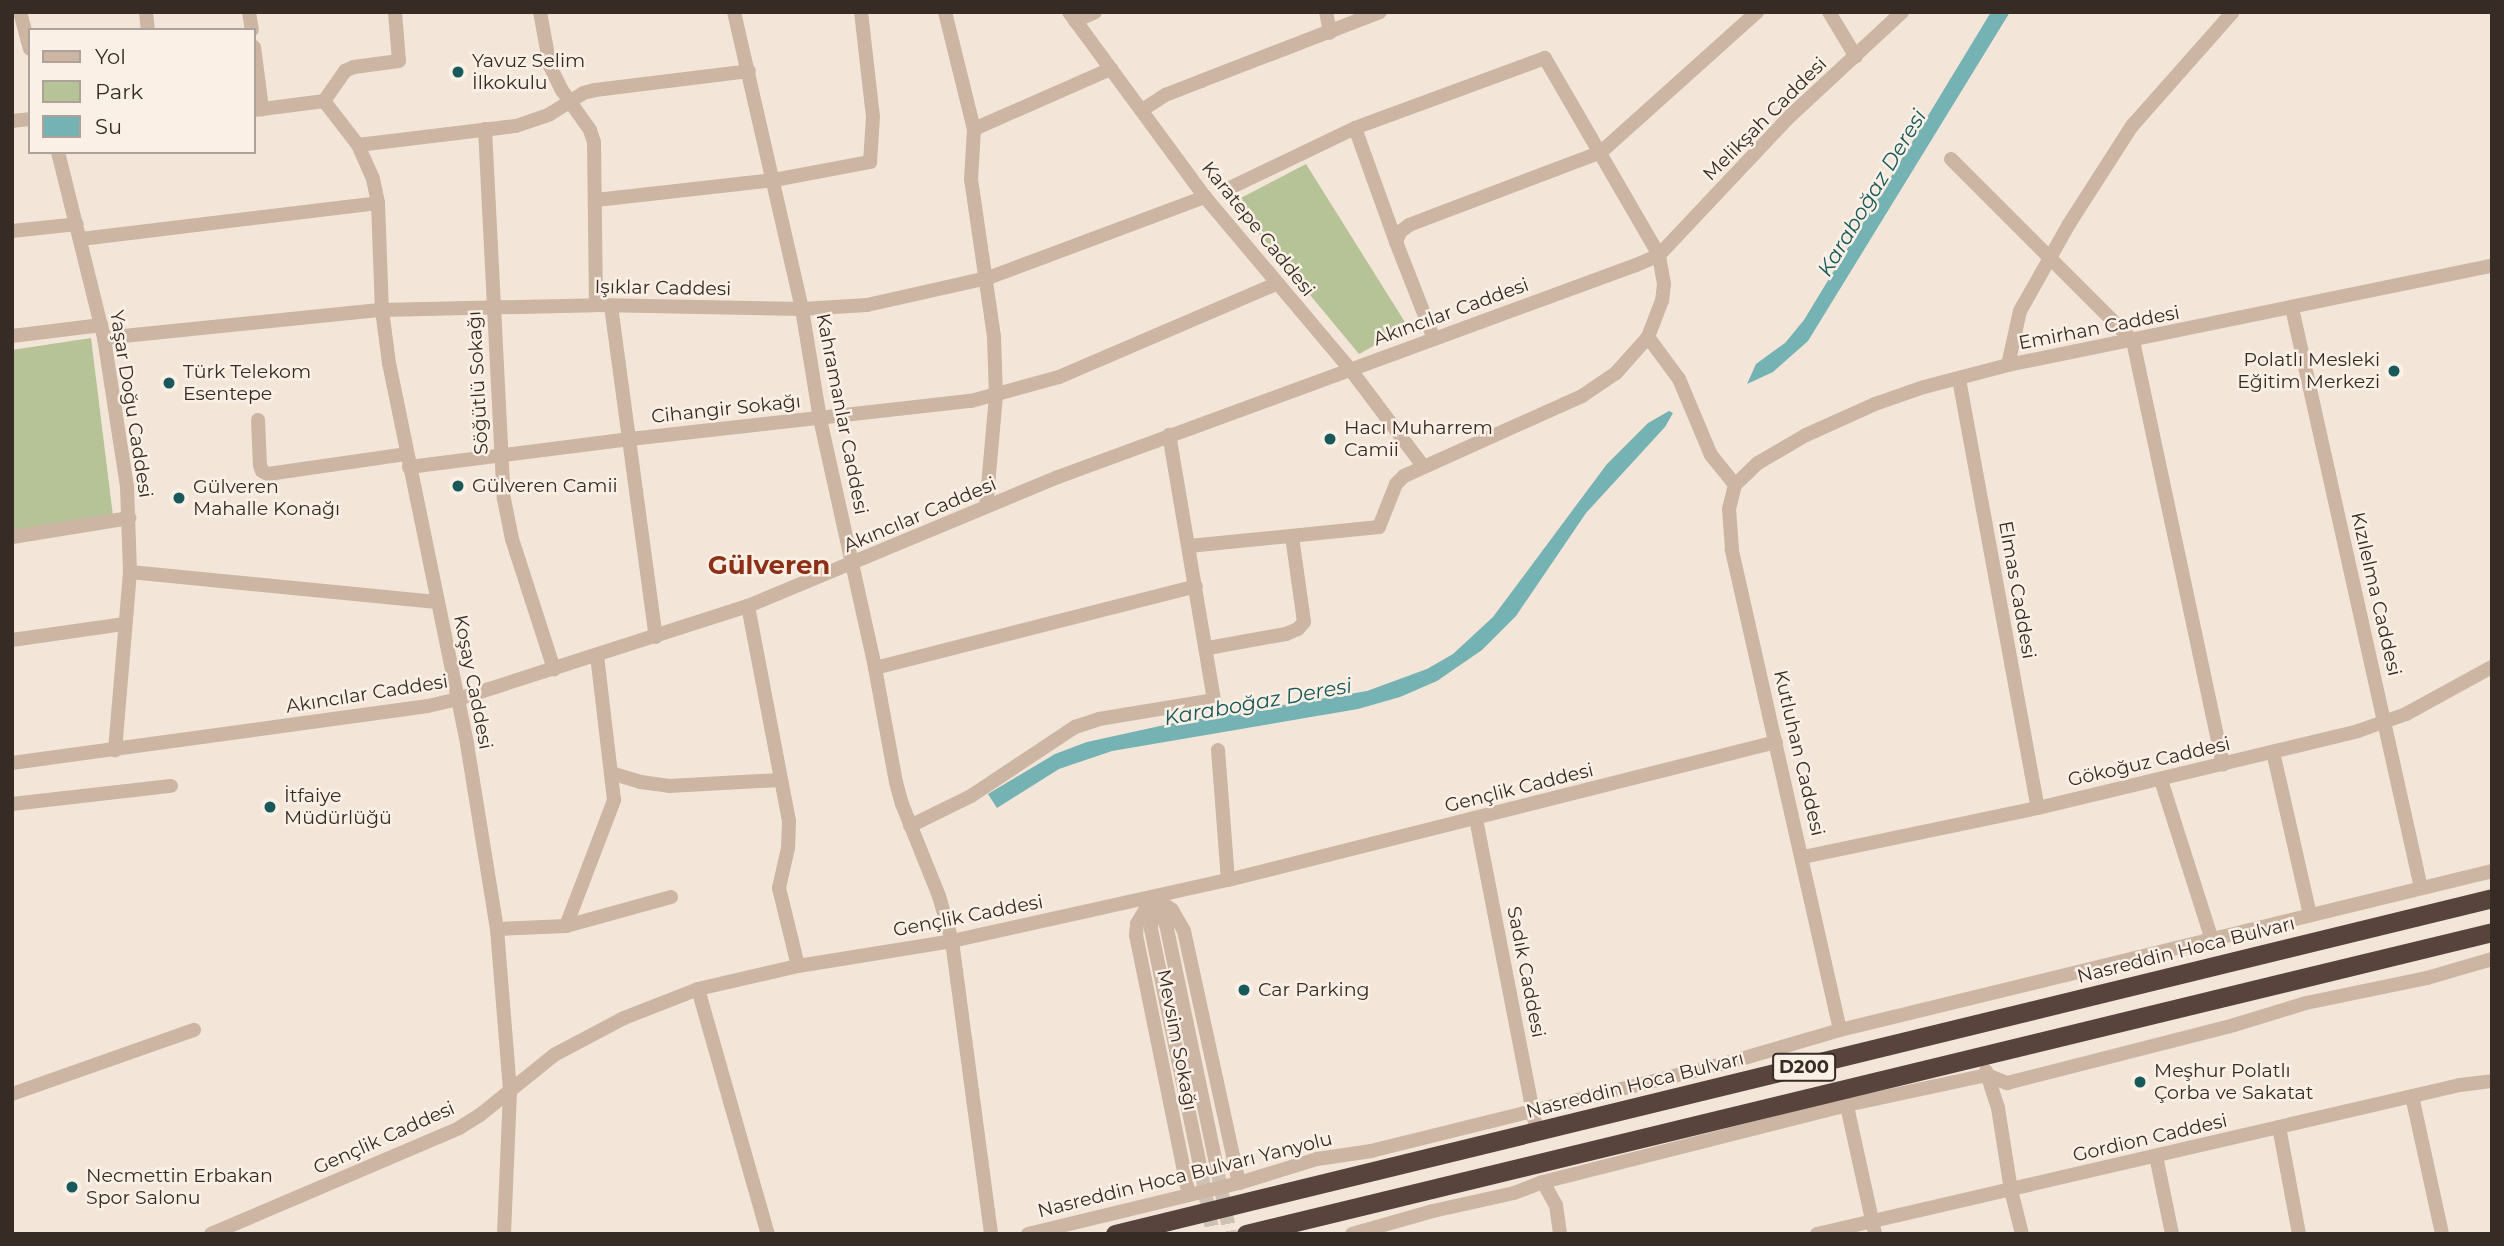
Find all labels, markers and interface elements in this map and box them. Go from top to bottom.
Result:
legend [28,28,256,154]
text: Yol [95,44,126,69]
place label: Yavuz Selim İlkokulu [472,50,585,94]
street label: Melikşah Caddesi [1698,52,1832,186]
marker: Yavuz Selim İlkokulu [450,64,466,80]
text: Park [95,79,143,104]
water label: Karaboğaz Deresi [1812,105,1932,281]
text: Su [95,114,122,139]
street label: Karatepe Caddesi [1197,157,1319,301]
street label: Akıncılar Caddesi [1370,273,1532,351]
street label: Işıklar Caddesi [595,275,731,301]
street label: Emirhan Caddesi [2017,301,2181,355]
street label: Yaşar Doğu Caddesi [105,309,157,499]
street label: Söğütlü Sokağı [463,310,493,456]
street label: Kahramanlar Caddesi [811,311,873,517]
place label: Polatlı Mesleki Eğitim Merkezi [2237,349,2380,393]
place label: Türk Telekom Esentepe [183,361,311,405]
marker: Polatlı Mesleki Eğitim Merkezi [2386,363,2402,379]
marker: Türk Telekom Esentepe [161,375,177,391]
street label: Cihangir Sokağı [650,390,802,428]
place label: Hacı Muharrem Camii [1344,417,1493,461]
marker: Hacı Muharrem Camii [1322,431,1338,447]
street label: Akıncılar Caddesi [840,473,1000,557]
place label: Gülveren Camii [472,475,618,497]
place label: Gülveren Mahalle Konağı [193,476,340,520]
marker: Gülveren Camii [450,478,466,494]
marker: Gülveren Mahalle Konağı [171,490,187,506]
street label: Kızılelma Caddesi [2346,510,2406,678]
street label: Elmas Caddesi [1994,519,2040,661]
district label: Gülveren [708,550,830,582]
street label: Koşay Caddesi [449,613,497,751]
street label: Kutluhan Caddesi [1769,668,1829,838]
street label: Akıncılar Caddesi [284,670,450,718]
water label: Karaboğaz Deresi [1162,673,1354,731]
street label: Gökoğuz Caddesi [2066,732,2232,792]
street label: Gençlik Caddesi [1442,759,1596,817]
place label: İtfaiye Müdürlüğü [284,785,392,829]
marker: İtfaiye Müdürlüğü [262,799,278,815]
street label: Gençlik Caddesi [891,890,1045,942]
street label: Sadık Caddesi [1502,904,1550,1040]
street label: Nasreddin Hoca Bulvarı [2075,912,2297,988]
street label: Mevsim Sokağı [1152,968,1202,1112]
place label: Car Parking [1258,979,1370,1001]
marker: Car Parking [1236,982,1252,998]
street label: Nasreddin Hoca Bulvarı [1524,1047,1746,1123]
road number: D200 [1771,1052,1837,1082]
place label: Meşhur Polatlı Çorba ve Sakatat [2154,1060,2313,1104]
marker: Meşhur Polatlı Çorba ve Sakatat [2132,1074,2148,1090]
street label: Gençlik Caddesi [310,1097,458,1179]
street label: Gordion Caddesi [2071,1109,2229,1167]
street label: Nasreddin Hoca Bulvarı Yanyolu [1035,1127,1335,1223]
place label: Necmettin Erbakan Spor Salonu [86,1165,273,1209]
marker: Necmettin Erbakan Spor Salonu [64,1179,80,1195]

